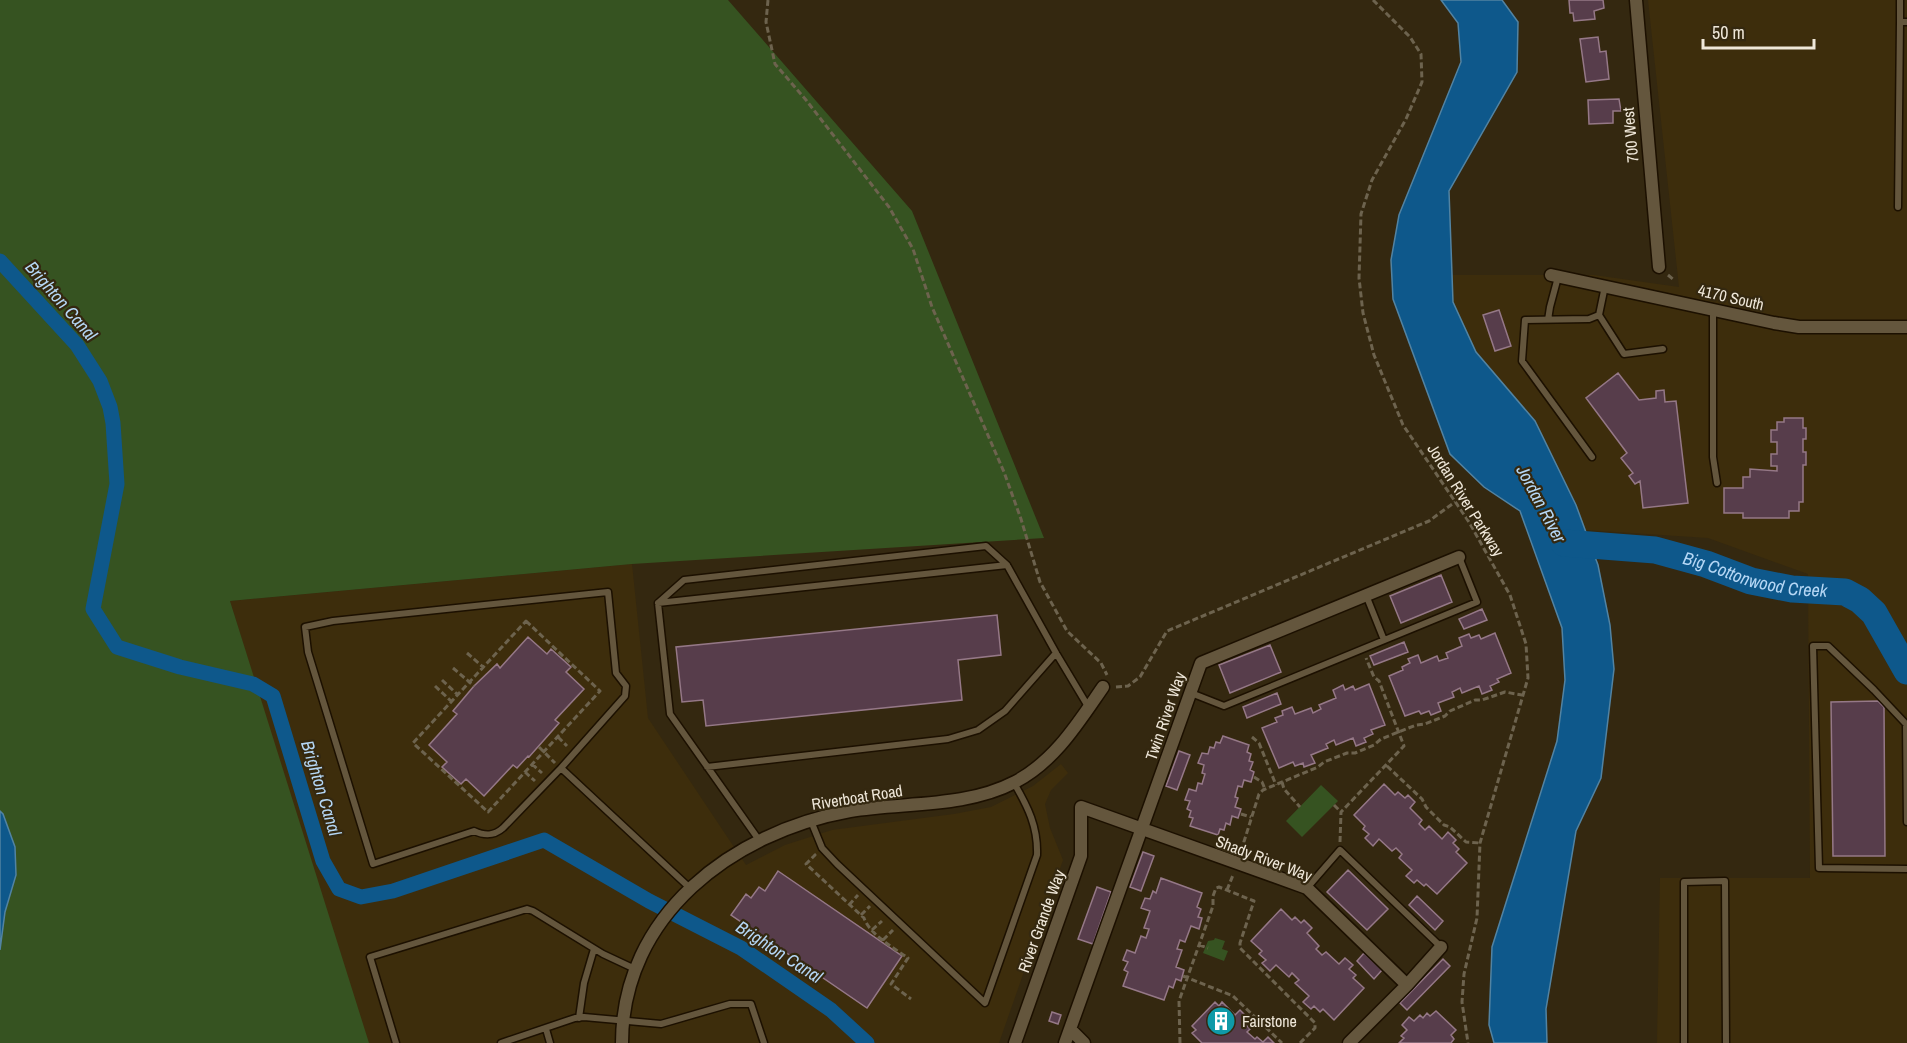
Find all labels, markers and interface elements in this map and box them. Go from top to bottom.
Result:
scale bar [1703,12,1814,50]
text: 50 m [1712,20,1745,45]
street label: 700 West [1617,106,1643,163]
water label: Brighton Canal [20,255,104,347]
street label: 4170 South [1696,279,1766,315]
street label: Jordan River Parkway [1422,439,1510,561]
water label: Jordan River [1510,460,1573,548]
water label: Big Cottonwood Creek [1680,545,1829,603]
street label: Twin River Way [1140,668,1191,763]
water label: Brighton Canal [295,737,348,839]
street label: Riverboat Road [810,779,904,815]
street label: Shady River Way [1213,830,1316,887]
street label: River Grande Way [1012,866,1070,976]
water label: Brighton Canal [731,914,828,989]
building icon: Fairstone [1205,1005,1237,1037]
place label: Fairstone [1242,1010,1297,1032]

